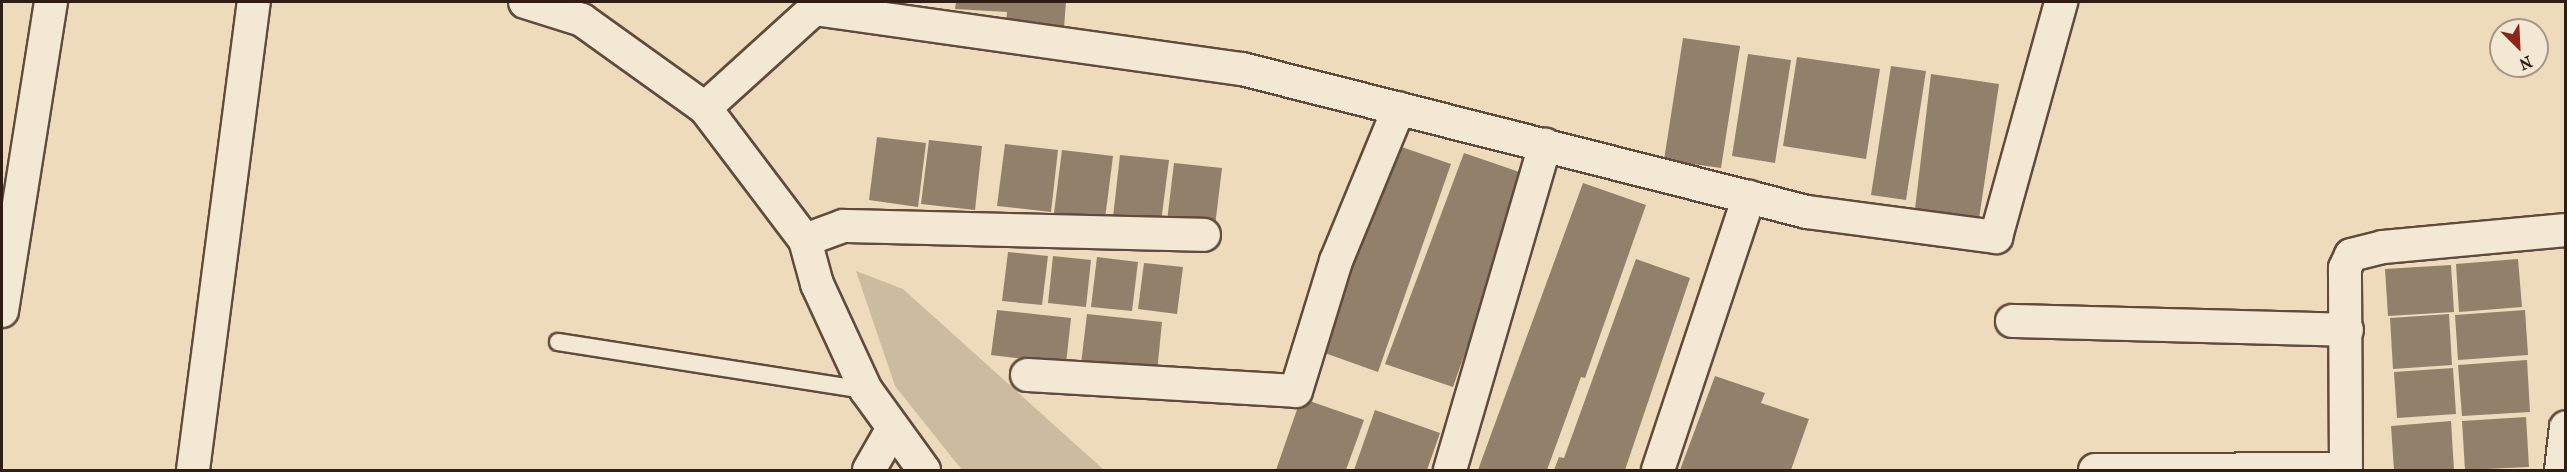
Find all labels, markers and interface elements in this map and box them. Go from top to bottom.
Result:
north arrow [2489,18,2549,78]
text: N [2516,52,2535,74]

